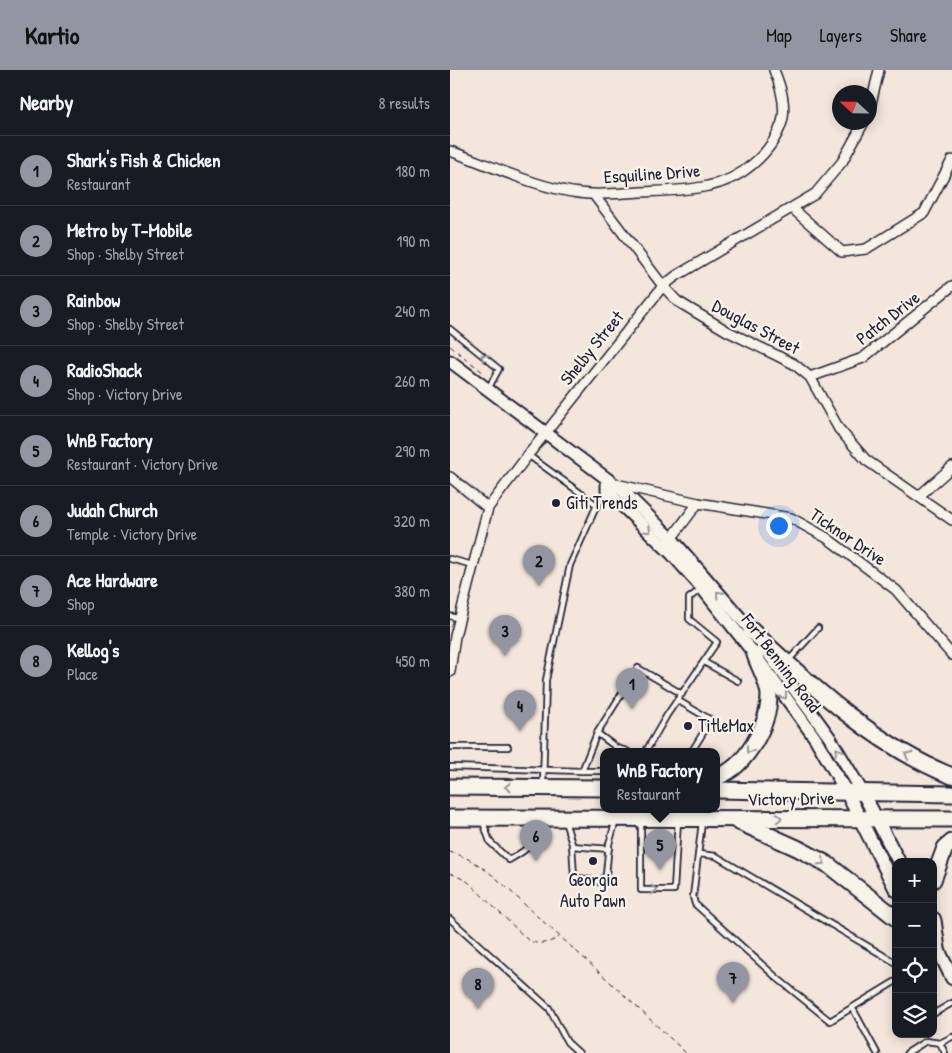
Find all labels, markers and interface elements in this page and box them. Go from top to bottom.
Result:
text: Kartio [25,19,80,51]
text: Map [766,23,792,48]
text: Layers [820,23,862,48]
text: Share [890,23,927,48]
north arrow [832,85,877,130]
text: Nearby [20,88,73,117]
text: 8 results [378,92,430,114]
text: Shark's Fish & Chicken [67,147,221,173]
street label: Esquiline Drive [603,158,701,189]
text: 1 [33,160,39,182]
text: 180 m [396,160,430,182]
text: Restaurant [67,173,130,195]
text: Metro by T-Mobile [67,217,192,243]
text: 2 [32,230,40,252]
text: 190 m [397,230,430,252]
text: Shop · Shelby Street [67,243,184,265]
street label: Patch Drive [851,285,925,350]
text: Rainbow [67,287,120,313]
street label: Douglas Street [708,293,805,360]
text: 3 [32,300,40,322]
text: 240 m [395,300,430,322]
street label: Shelby Street [554,305,630,390]
text: Shop · Shelby Street [67,313,184,335]
one-way arrow [481,354,490,362]
text: RadioShack [67,357,142,383]
text: 4 [33,370,39,392]
text: 260 m [394,370,430,392]
text: Shop · Victory Drive [67,383,182,405]
text: WnB Factory [67,427,153,453]
text: 5 [33,440,39,462]
text: 290 m [395,440,430,462]
text: Restaurant · Victory Drive [67,453,218,475]
place label: Giti Trends [566,490,638,515]
text: Judah Church [67,497,158,523]
marker: Giti Trends [550,497,562,509]
street label: Ticknor Drive [805,502,891,571]
text: 6 [33,510,39,532]
text: 320 m [394,510,430,532]
your location [766,513,792,539]
text: Temple · Victory Drive [67,523,197,545]
one-way arrow [642,524,651,533]
pin: 2 [523,545,555,586]
text: Ace Hardware [67,567,158,593]
text: 7 [32,580,40,602]
text: 380 m [394,580,430,602]
one-way arrow [716,590,725,599]
text: Shop [67,593,94,615]
street label: Fort Benning Road [735,607,827,717]
pin: 3 [489,615,521,656]
text: Kellog's [67,637,119,663]
text: 8 [33,650,39,672]
text: 450 m [396,650,430,672]
text: Place [67,663,98,685]
pin: 1 [616,668,648,709]
pin: 4 [504,690,536,731]
one-way arrow [779,690,787,699]
place label: TitleMax [698,713,754,738]
marker: TitleMax [682,720,694,732]
one-way arrow [746,744,755,753]
popup [600,748,720,813]
one-way arrow [834,748,844,757]
one-way arrow [905,751,914,761]
text: WnB Factory [617,757,703,783]
one-way arrow [504,782,512,792]
text: Restaurant [617,783,680,805]
street label: Victory Drive [747,785,835,812]
one-way arrow [776,813,783,823]
pin: 6 [520,820,552,861]
pin: 5 [644,829,676,870]
marker: Georgia Auto Pawn [587,855,599,867]
one-way arrow [817,855,826,865]
map controls [892,858,937,1038]
button: + [892,858,937,903]
place label: Georgia Auto Pawn [560,867,626,913]
one-way arrow [650,885,658,895]
button: − [892,903,937,948]
button: locate [892,948,937,993]
pin: 7 [717,962,749,1003]
pin: 8 [462,968,494,1009]
button: layers [892,993,937,1038]

